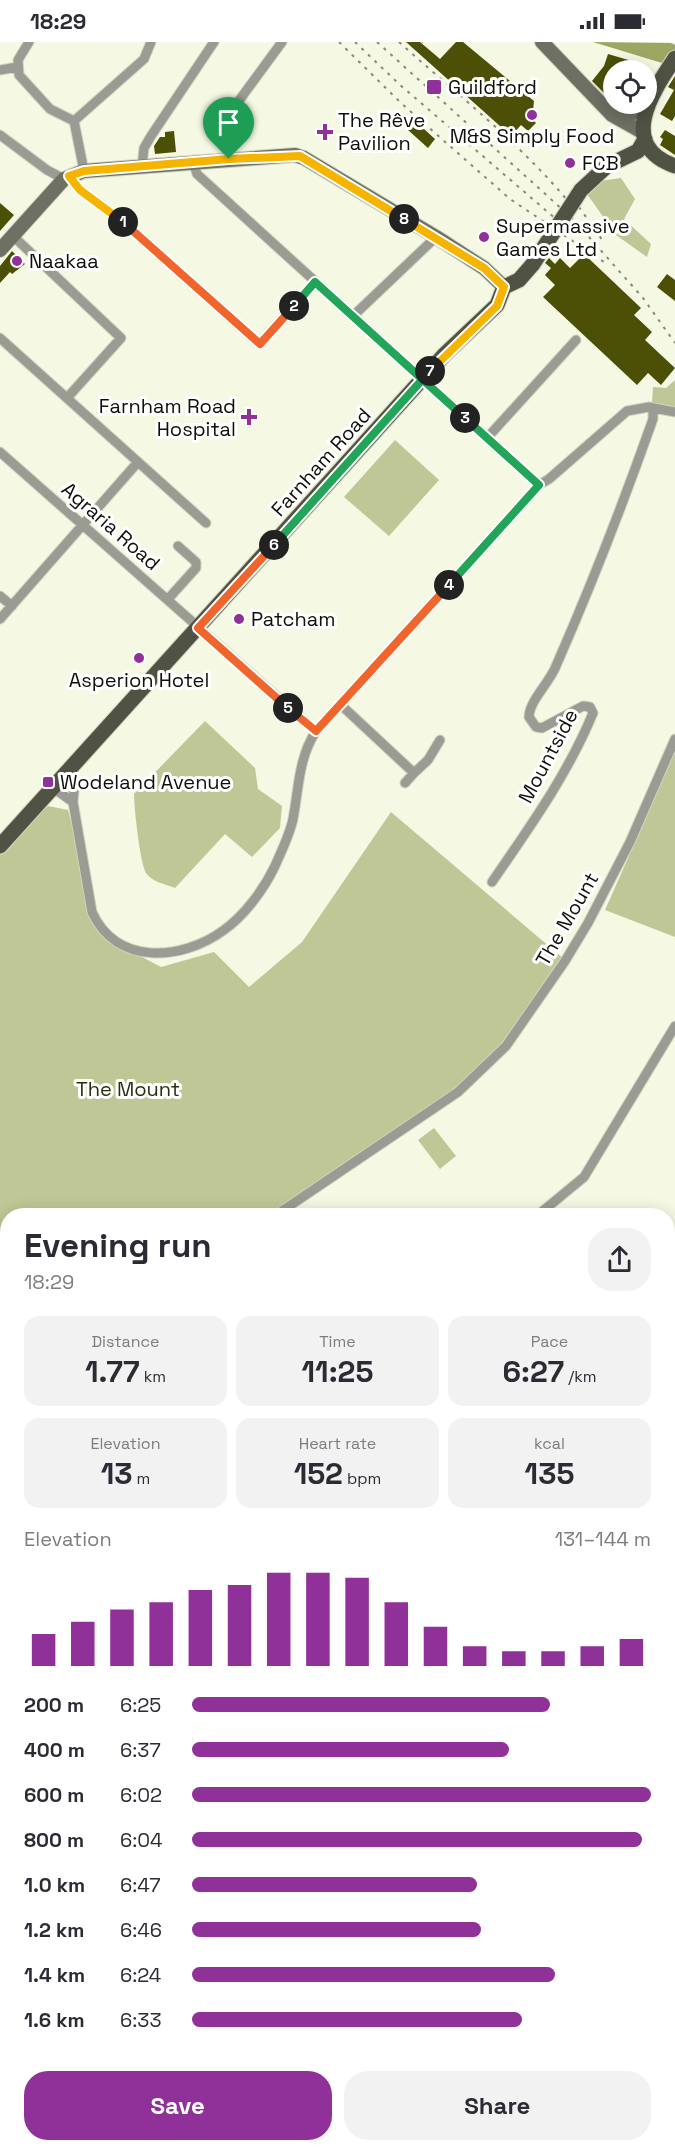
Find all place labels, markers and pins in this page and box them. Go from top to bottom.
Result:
place label: Guildford [448,74,537,100]
marker: Guildford [425,78,443,96]
pin [203,97,254,159]
place label: The Rêve Pavilion [338,107,425,156]
marker: M&S Simply Food [525,108,539,122]
marker: The Rêve Pavilion [316,123,334,141]
place label: M&S Simply Food [450,123,614,149]
place label: FCB [582,150,619,176]
marker: FCB [563,156,577,170]
pin: 8 [389,204,419,234]
pin: 1 [108,207,138,237]
place label: Supermassive Games Ltd [496,213,630,262]
marker: Supermassive Games Ltd [477,230,491,244]
place label: Naakaa [29,248,99,274]
marker: Naakaa [10,254,24,268]
pin: 2 [279,291,309,321]
pin: 7 [415,356,445,386]
place label: Farnham Road Hospital [99,393,236,442]
pin: 3 [450,403,480,433]
marker: Farnham Road Hospital [240,408,258,426]
pin: 6 [259,530,289,560]
pin: 4 [434,570,464,600]
place label: Patcham [251,606,335,632]
marker: Patcham [232,612,246,626]
marker: Asperion Hotel [132,651,146,665]
place label: Asperion Hotel [69,667,209,693]
pin: 5 [273,693,303,723]
place label: Wodeland Avenue [60,769,231,795]
marker: Wodeland Avenue [41,775,55,789]

